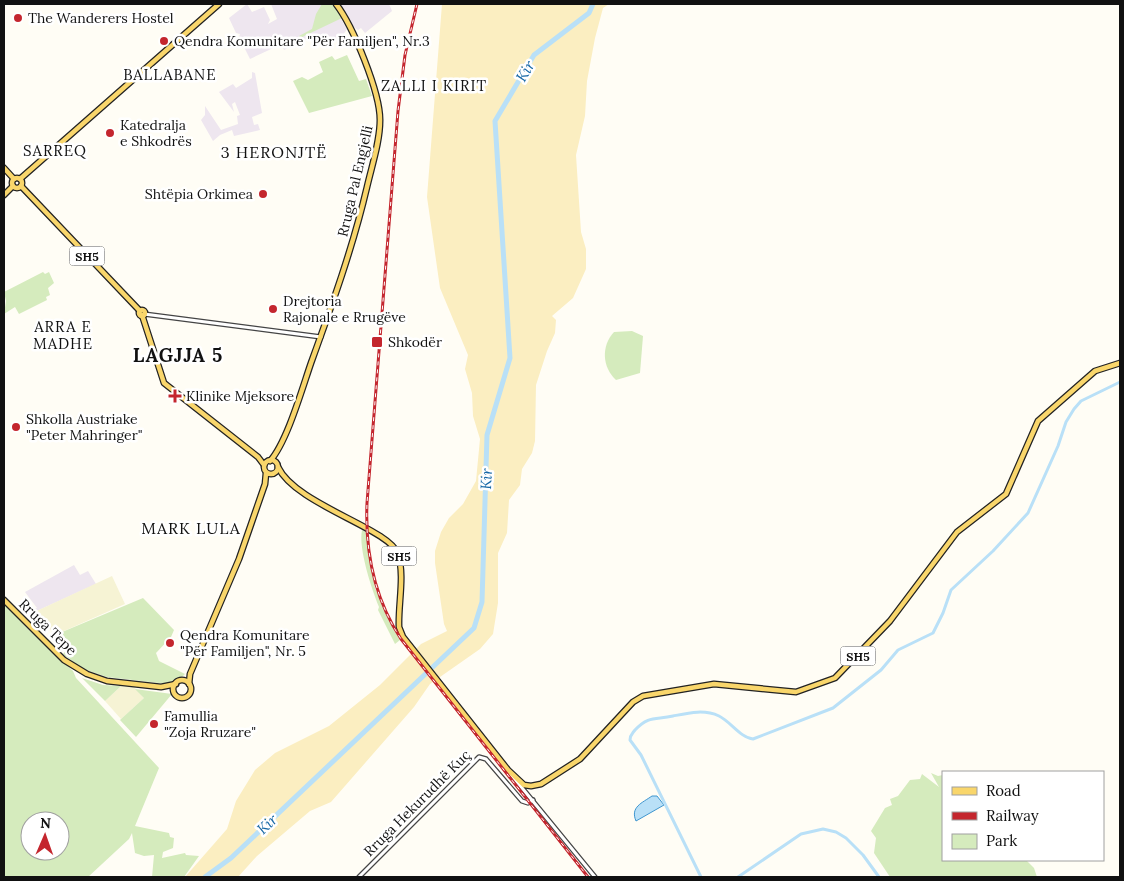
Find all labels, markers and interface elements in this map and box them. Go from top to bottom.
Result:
place label: The Wanderers Hostel [28,9,174,27]
marker: The Wanderers Hostel [12,12,24,24]
place label: Qendra Komunitare "Për Familjen", Nr.3 [174,32,430,50]
marker: Qendra Komunitare "Për Familjen", Nr.3 [158,35,170,47]
water label: Kir [511,57,539,85]
district label: BALLABANE [123,65,217,84]
district label: ZALLI I KIRIT [381,76,487,95]
place label: Katedralja e Shkodrës [120,116,192,150]
street label: Rruga Pal Engjelli [333,124,377,238]
marker: Katedralja e Shkodrës [104,127,116,139]
district label: SARREQ [23,141,87,160]
district label: 3 HERONJTË [221,142,327,162]
place label: Shtëpia Orkimea [145,185,253,203]
marker: Shtëpia Orkimea [257,188,269,200]
road number: SH5 [70,247,104,266]
place label: Drejtoria Rajonale e Rrugëve [283,292,406,326]
marker: Drejtoria Rajonale e Rrugëve [267,303,279,315]
district label: ARRA E MADHE [33,317,93,353]
place label: Shkodër [388,333,442,351]
marker: Shkodër [370,335,384,349]
district label: LAGJJA 5 [133,343,223,367]
place label: Klinike Mjeksore [186,387,295,405]
marker: Klinike Mjeksore [168,389,182,403]
place label: Shkolla Austriake "Peter Mahringer" [26,410,143,444]
marker: Shkolla Austriake "Peter Mahringer" [10,421,22,433]
water label: Kir [476,468,496,490]
district label: MARK LULA [141,518,241,538]
road number: SH5 [382,546,416,566]
street label: Rruga Tepe [15,595,81,659]
place label: Qendra Komunitare "Për Familjen", Nr. 5 [180,626,310,660]
marker: Qendra Komunitare "Për Familjen", Nr. 5 [164,637,176,649]
road number: SH5 [840,646,876,666]
place label: Famullia "Zoja Rruzare" [164,707,256,741]
marker: Famullia "Zoja Rruzare" [148,718,160,730]
street label: Rruga Hekurudhë Kuç [360,746,474,860]
legend [942,771,1104,861]
text: Road [986,781,1021,800]
text: Railway [986,806,1039,825]
water label: Kir [253,810,281,838]
north arrow [20,811,70,861]
text: N [40,814,51,832]
text: Park [986,831,1017,850]

